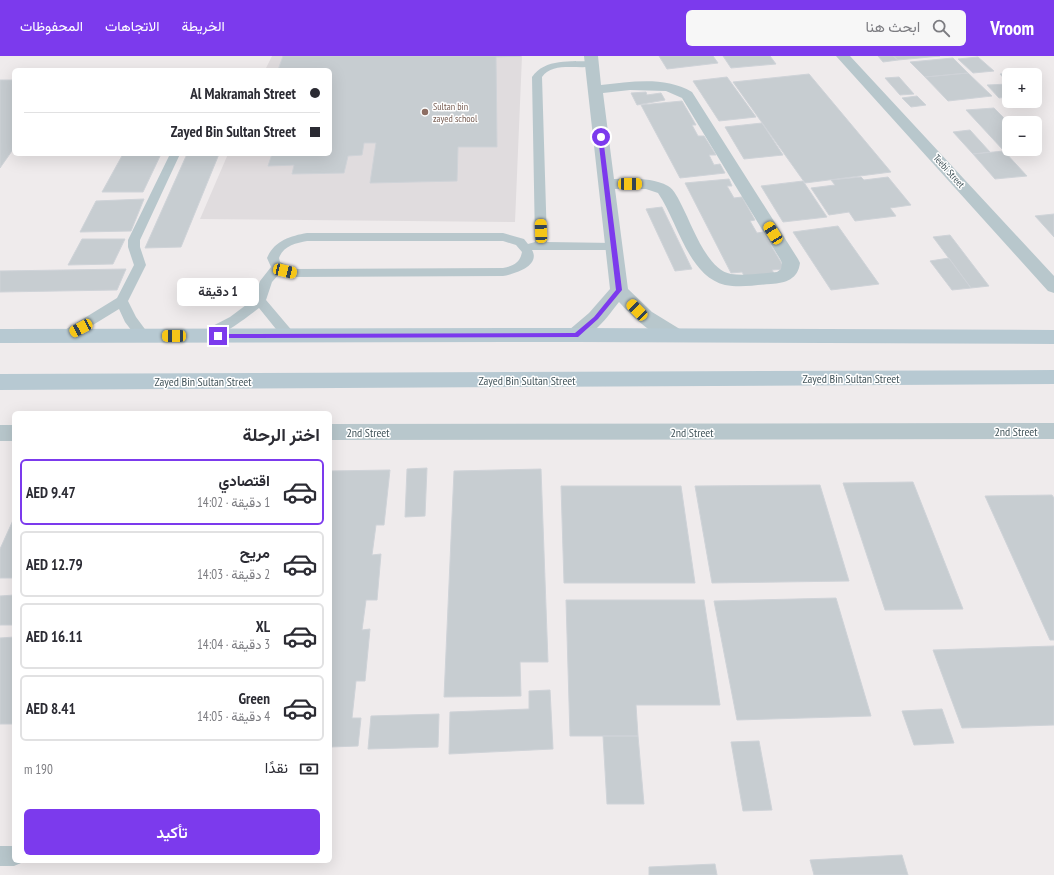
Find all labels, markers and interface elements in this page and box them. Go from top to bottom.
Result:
search box [686,10,966,46]
text: Vroom [990,16,1034,40]
text: المحفوظات [20,17,83,35]
text: الاتجاهات [105,17,159,35]
text: الخريطة [181,17,225,35]
text: ابحث هنا [866,17,920,36]
icon: search [930,17,952,39]
map controls [1002,68,1042,156]
button: + [1002,68,1042,108]
text: Al Makramah Street [190,84,296,103]
place label: Sultan bin zayed school [433,100,478,125]
marker: Sultan bin zayed school [420,107,430,117]
button: − [1002,116,1042,156]
text: Zayed Bin Sultan Street [171,122,296,141]
route start [592,128,610,146]
street label: Teebi Street [930,151,968,191]
car [618,178,642,190]
car [535,219,547,243]
car [762,220,784,246]
car [272,262,298,280]
callout: 1 دقيقة [177,278,259,306]
text: 1 دقيقة [198,283,238,300]
car [624,297,650,323]
car [68,317,94,339]
route end [209,327,227,345]
car [162,330,186,342]
street label: Zayed Bin Sultan Street [802,371,900,386]
street label: Zayed Bin Sultan Street [478,373,576,388]
street label: Zayed Bin Sultan Street [154,374,252,389]
text: اختر الرحلة [242,423,320,446]
street label: 2nd Street [994,424,1038,439]
street label: 2nd Street [346,425,390,440]
street label: 2nd Street [670,425,714,440]
text: اقتصادي [218,471,270,490]
icon: car [282,474,318,510]
text: AED 9.47 [26,483,76,502]
text: 1 دقيقة · 14:02 [197,494,270,511]
text: مريح [240,543,270,562]
icon: car [282,546,318,582]
text: AED 12.79 [26,555,83,574]
text: 2 دقيقة · 14:03 [197,566,270,583]
text: XL [256,617,270,636]
icon: car [282,618,318,654]
text: AED 16.11 [26,627,83,646]
text: 3 دقيقة · 14:04 [197,636,270,653]
text: Green [238,689,270,708]
icon: car [282,690,318,726]
text: AED 8.41 [26,699,76,718]
text: 4 دقيقة · 14:05 [197,708,270,725]
text: نقدًا [265,758,288,777]
icon: cash [298,758,320,780]
text: 190 m [24,761,53,778]
button: تأكيد [24,809,320,855]

